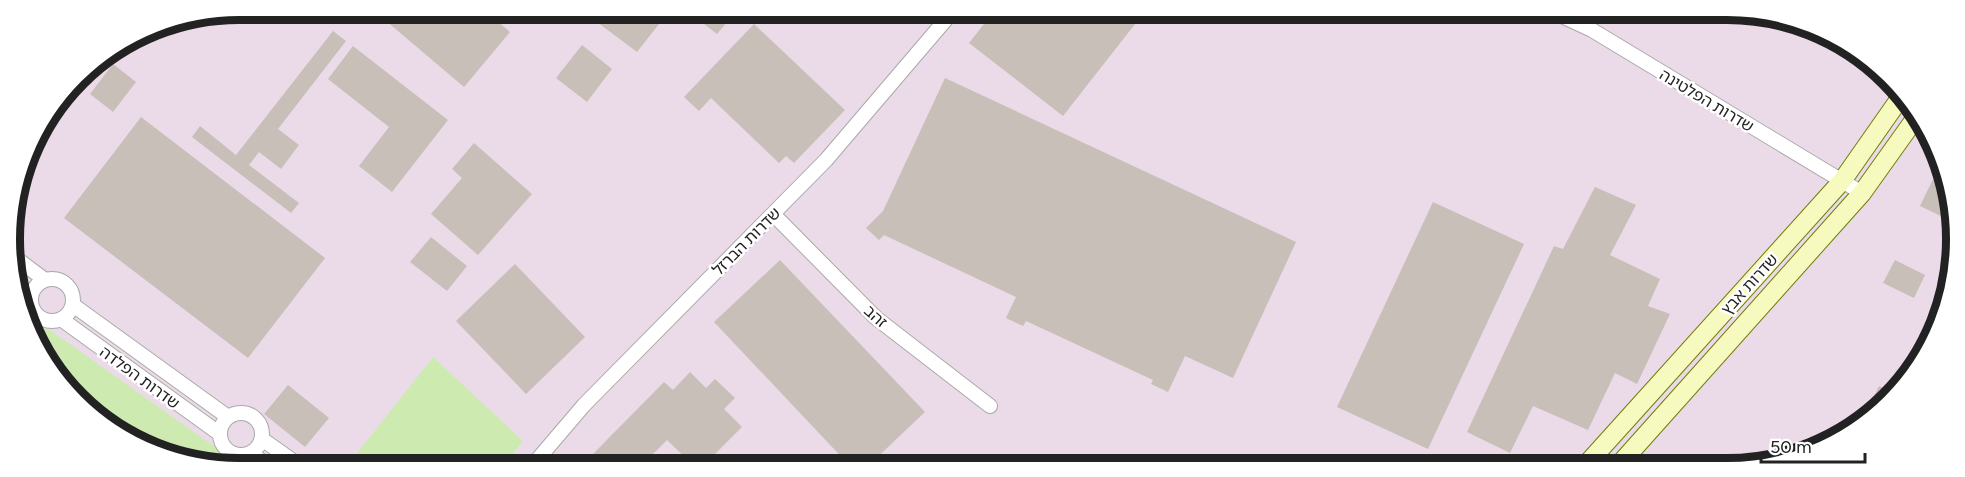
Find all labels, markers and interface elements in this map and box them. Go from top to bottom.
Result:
street label: שדרות הפלטינה [1656,65,1757,136]
street label: שדרות הברזל [708,203,784,279]
street label: שדרות אבץ [1717,250,1782,319]
street label: זהב [860,301,891,332]
street label: שדרות הפלדה [96,342,183,413]
scale bar [1761,426,1864,464]
text: 50 m [1770,436,1812,458]

